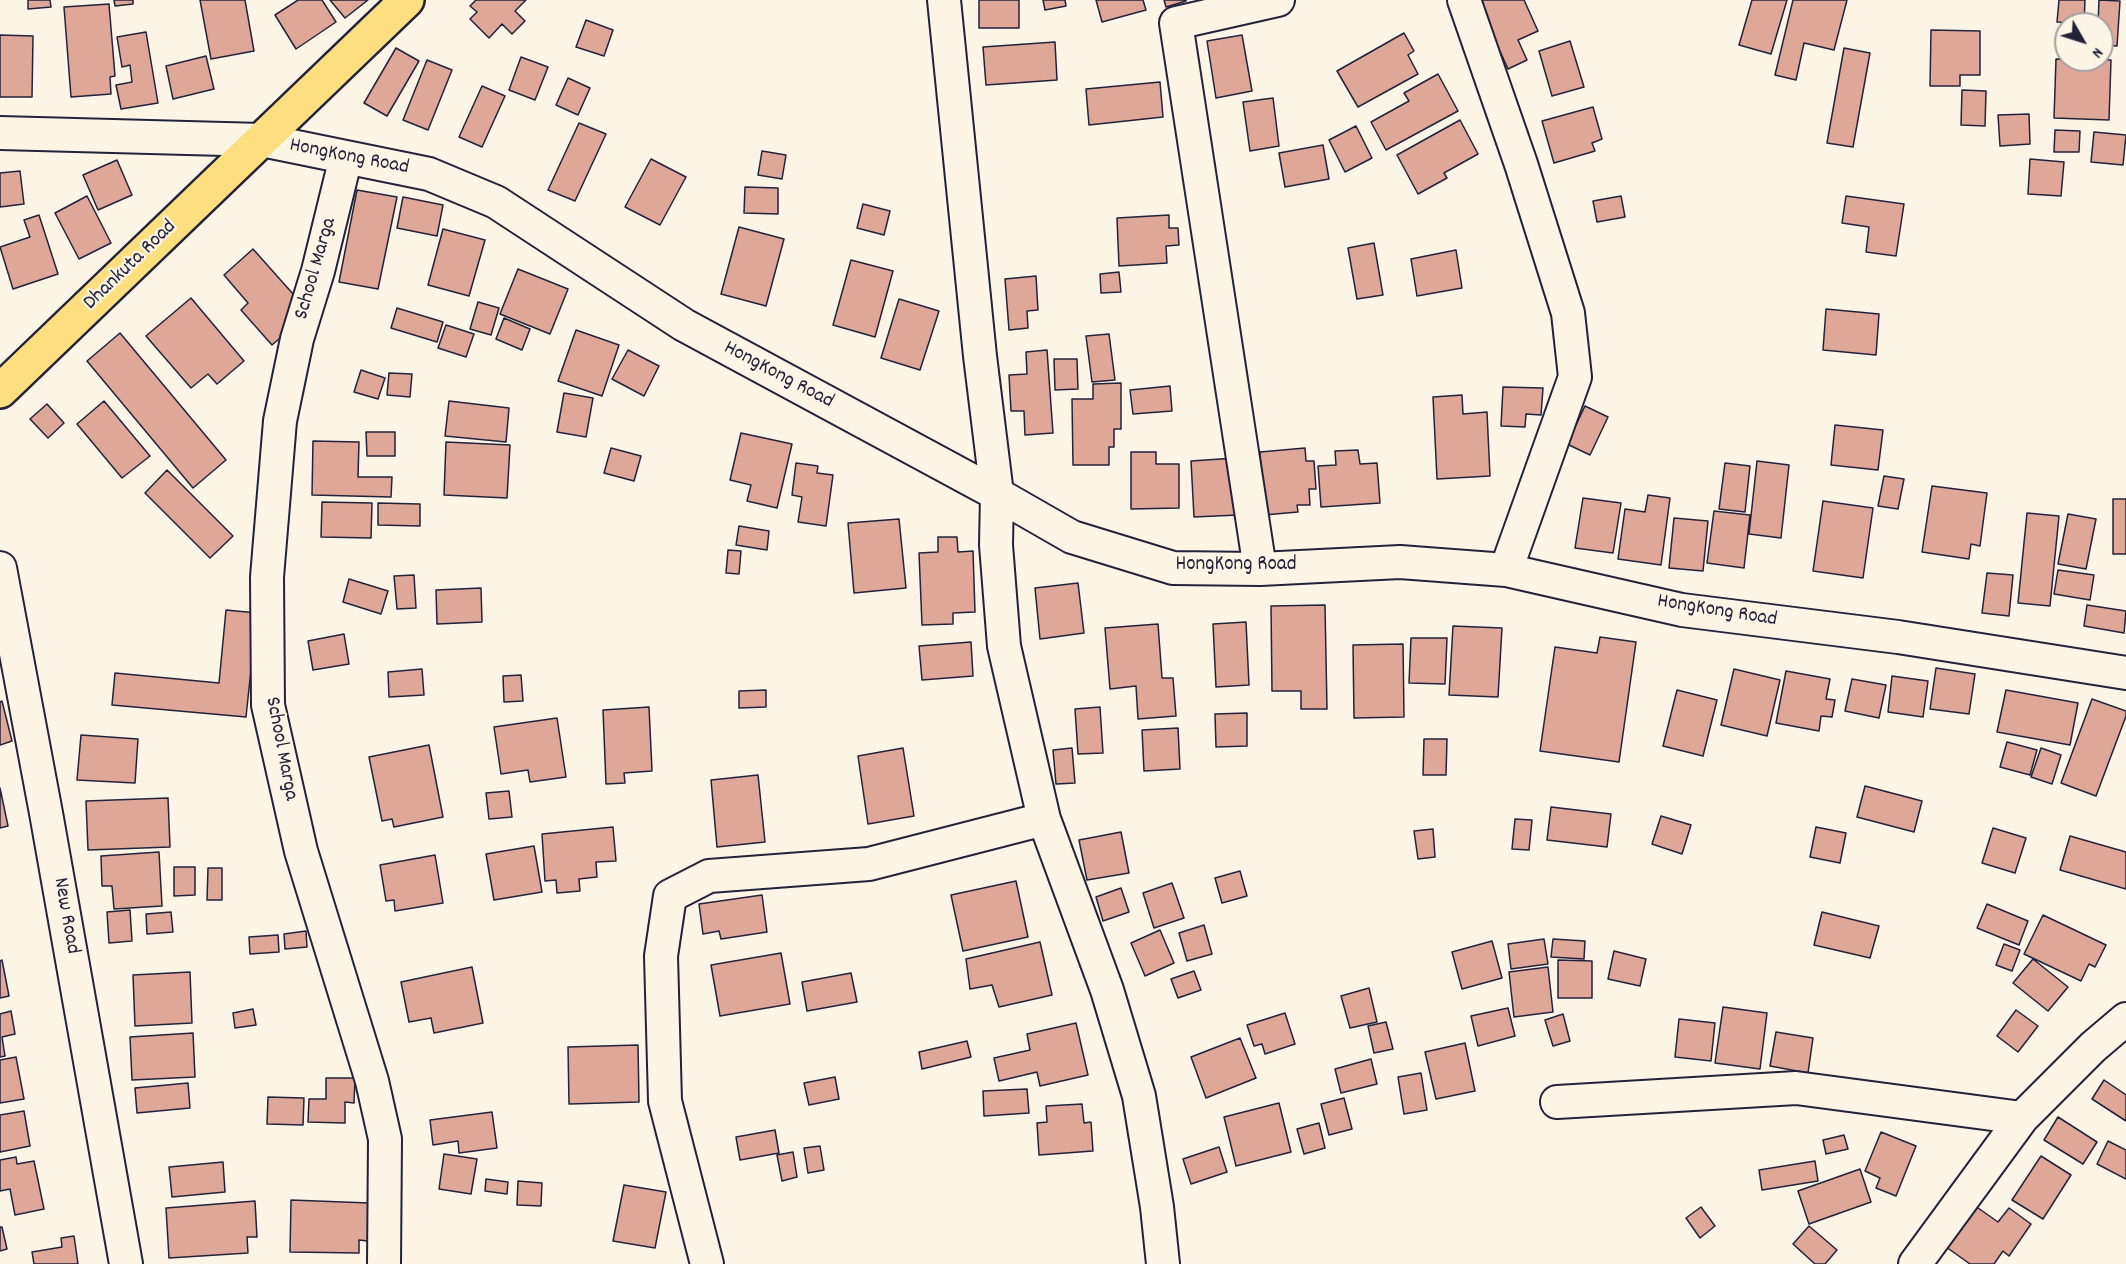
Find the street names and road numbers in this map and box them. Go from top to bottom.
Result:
street label: HongKong Road [287,134,411,182]
street label: Dhankuta Road [79,215,183,317]
street label: School Marga [290,215,344,323]
street label: HongKong Road [719,336,837,416]
street label: HongKong Road [1175,553,1297,579]
street label: HongKong Road [1655,590,1779,634]
street label: School Marga [258,695,302,803]
street label: New Road [46,876,84,956]

